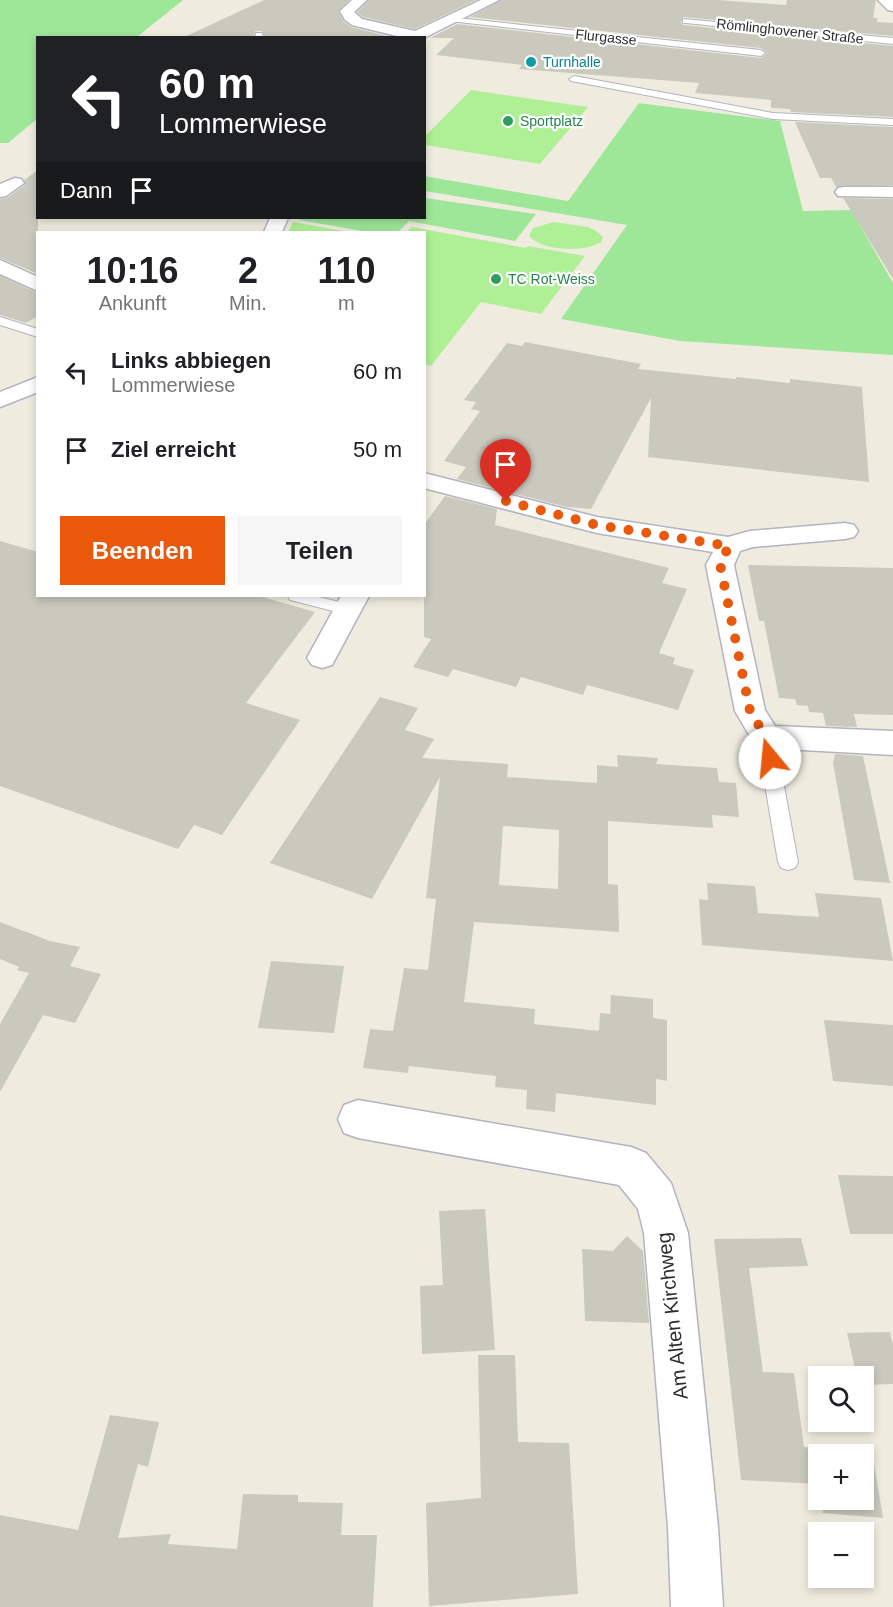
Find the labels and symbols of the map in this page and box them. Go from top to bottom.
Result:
street label: Römlinghovener Straße [716,15,865,47]
street label: Flurgasse [575,26,638,48]
place label: Turnhalle [543,54,601,70]
marker: Turnhalle [524,55,538,69]
place label: Sportplatz [520,113,583,129]
marker: Sportplatz [501,114,515,128]
place label: TC Rot-Weiss [508,271,595,287]
marker: TC Rot-Weiss [489,272,503,286]
pin [480,439,531,501]
position arrow [738,726,802,790]
street label: Am Alten Kirchweg [652,1231,692,1401]

